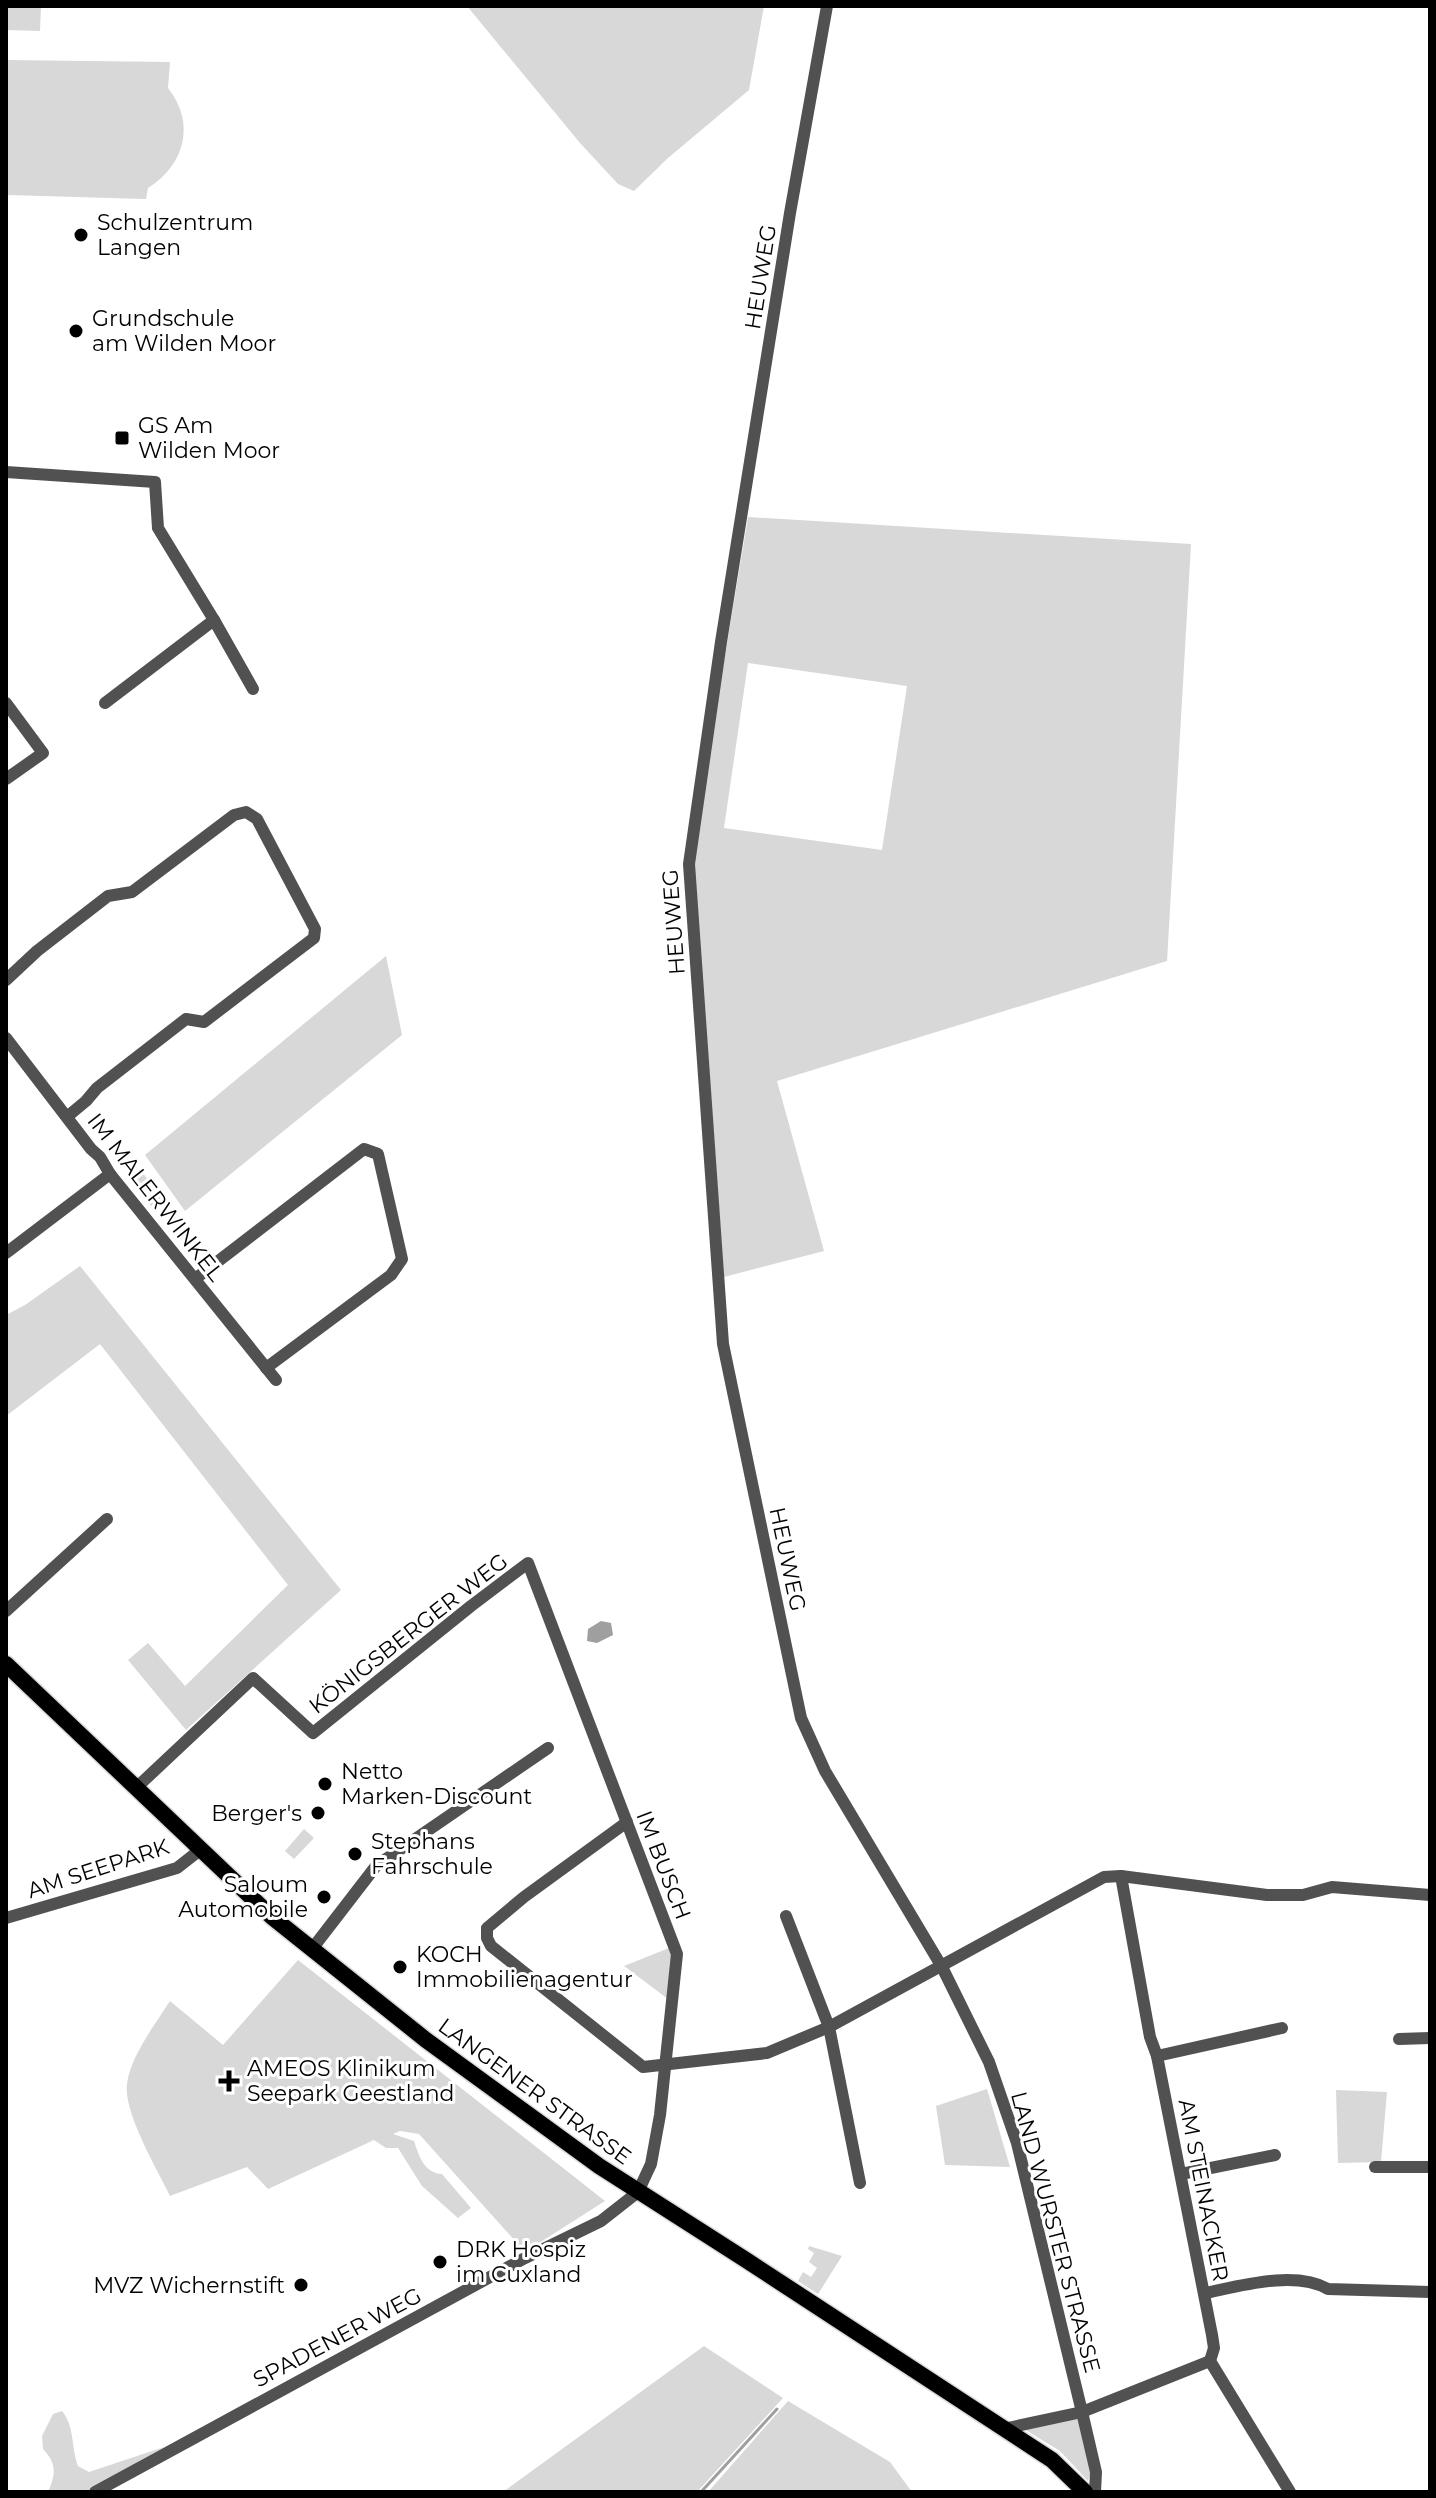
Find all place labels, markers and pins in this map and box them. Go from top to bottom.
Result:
place label: Schulzentrum Langen [97,209,253,261]
marker: Schulzentrum Langen [72,226,90,244]
place label: Grundschule am Wilden Moor [92,305,276,357]
marker: Grundschule am Wilden Moor [67,322,85,340]
place label: GS Am Wilden Moor [138,412,280,464]
marker: GS Am Wilden Moor [113,429,131,447]
place label: Netto Marken-Discount [341,1758,532,1810]
marker: Netto Marken-Discount [316,1775,334,1793]
place label: Berger's [211,1800,302,1827]
marker: Berger's [309,1804,327,1822]
place label: Stephans Fahrschule [371,1828,493,1880]
marker: Stephans Fahrschule [346,1845,364,1863]
place label: Saloum Automobile [178,1871,308,1923]
marker: Saloum Automobile [315,1888,333,1906]
place label: KOCH Immobilienagentur [416,1941,633,1993]
marker: KOCH Immobilienagentur [391,1958,409,1976]
place label: AMEOS Klinikum Seepark Geestland [247,2055,454,2107]
marker: AMEOS Klinikum Seepark Geestland [218,2070,240,2092]
place label: DRK Hospiz im Cuxland [456,2236,586,2288]
marker: DRK Hospiz im Cuxland [431,2253,449,2271]
place label: MVZ Wichernstift [93,2272,285,2299]
marker: MVZ Wichernstift [292,2276,310,2294]

